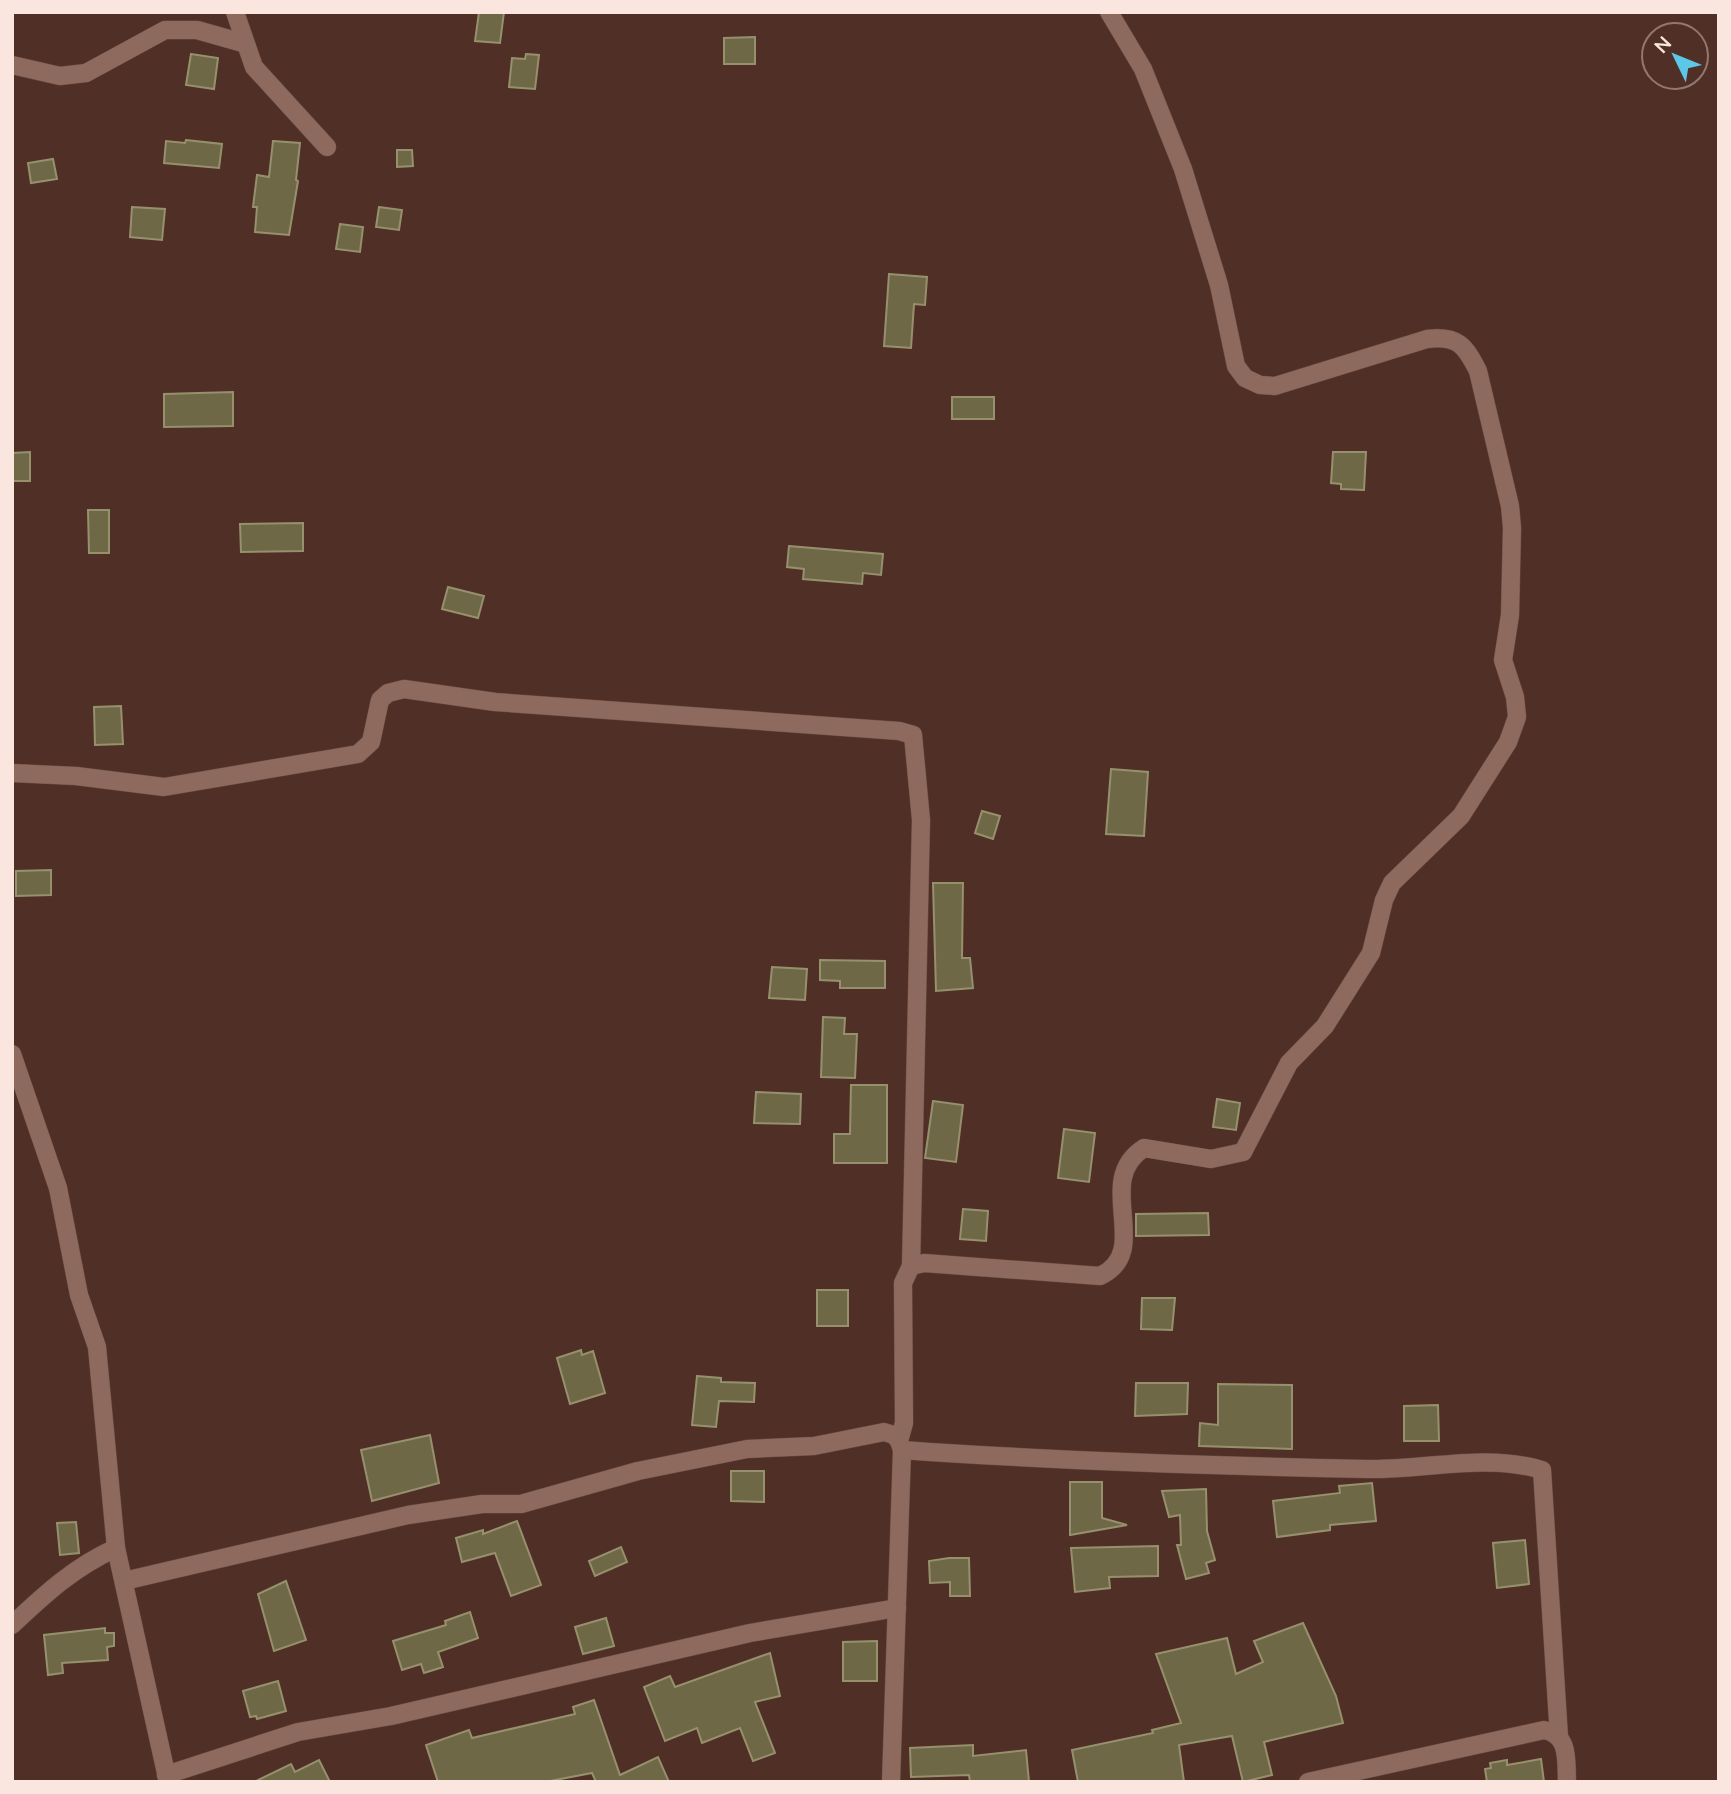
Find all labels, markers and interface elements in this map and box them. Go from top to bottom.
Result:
north arrow [1640,21,1710,91]
text: N [1649,31,1676,58]

